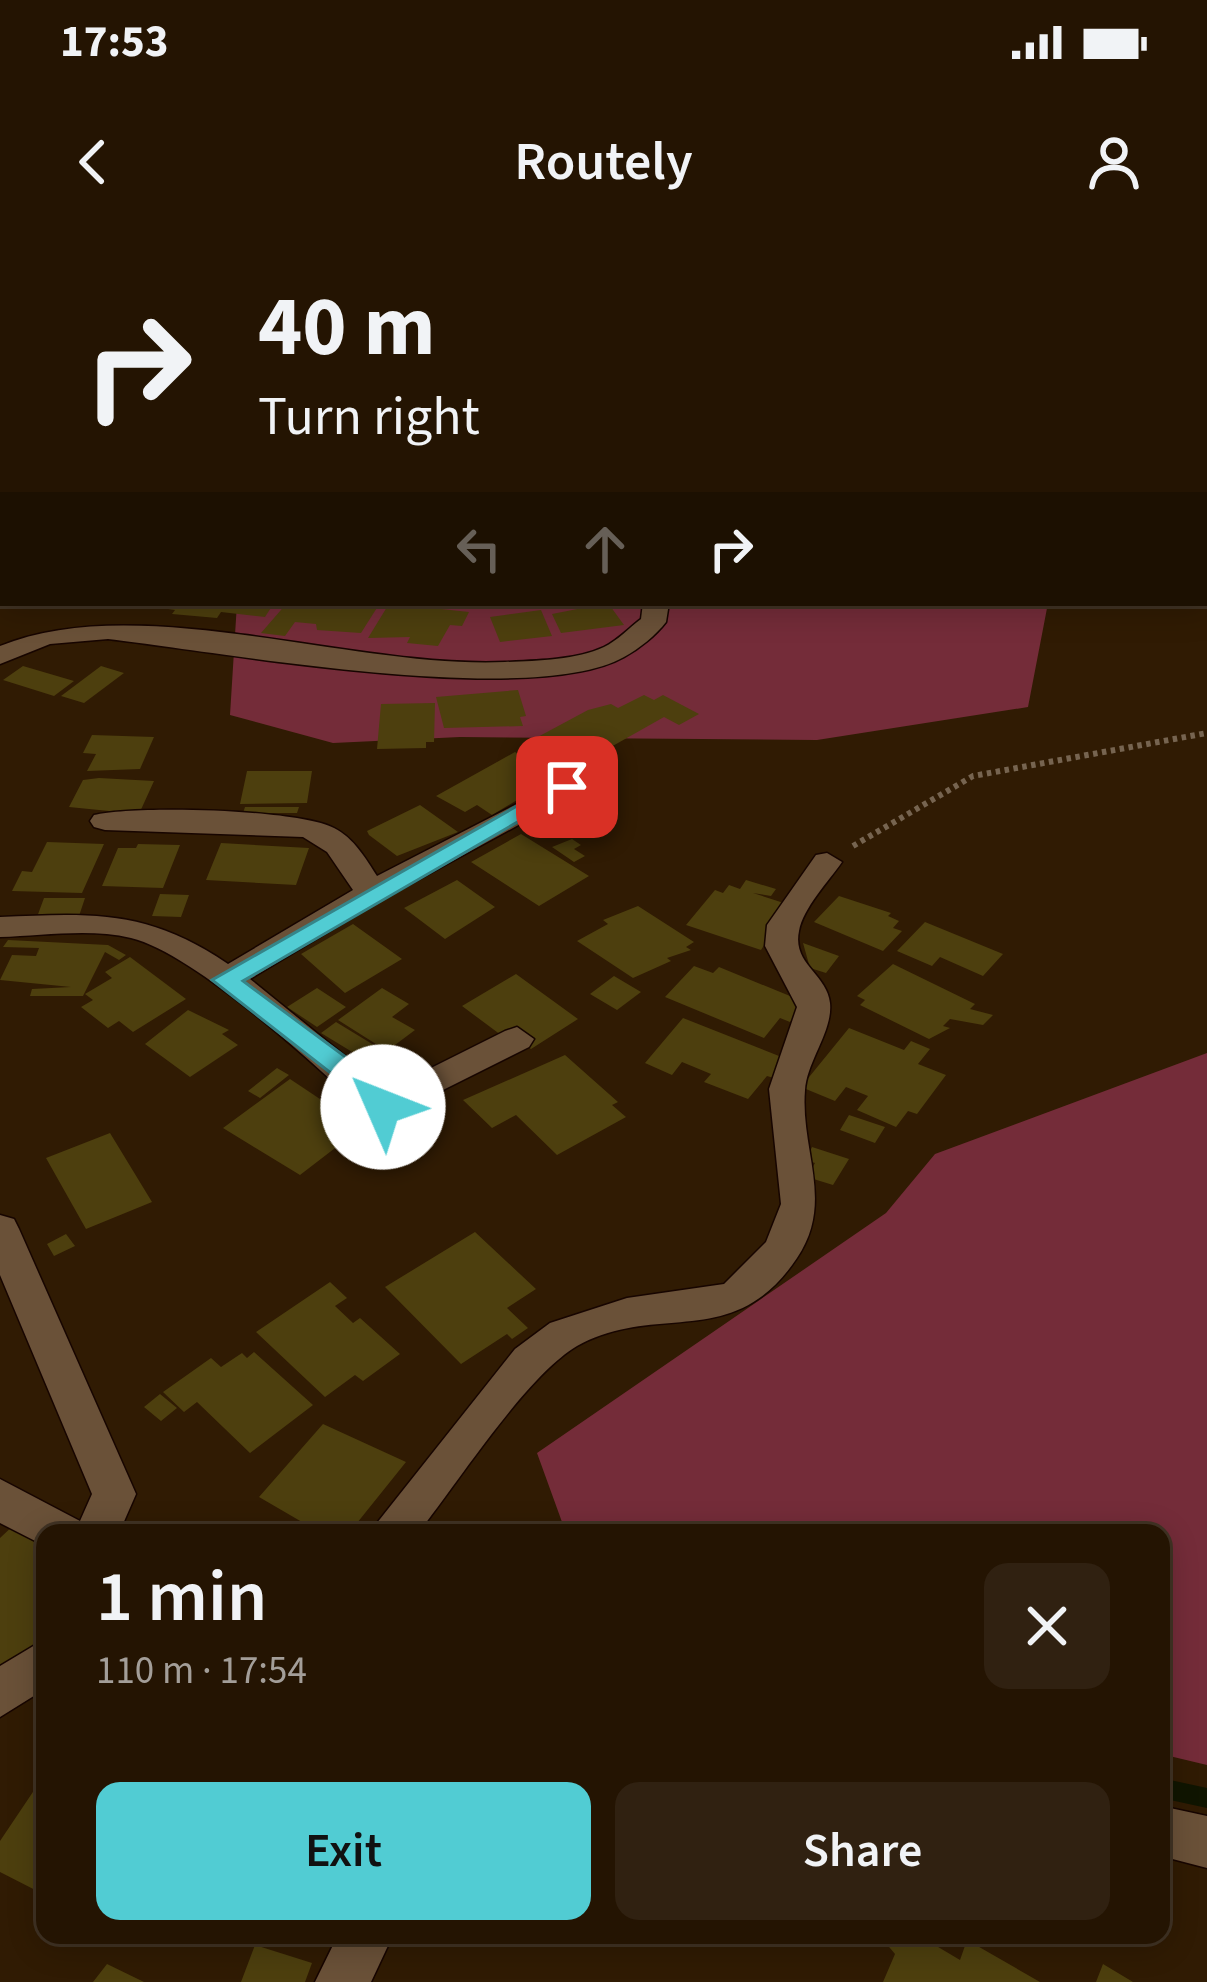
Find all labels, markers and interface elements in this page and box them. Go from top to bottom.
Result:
text: 17:53 [60,10,169,74]
text: Routely [514,124,693,201]
icon: back [60,129,126,195]
icon: person [1081,129,1147,195]
text: 40 m [258,268,436,388]
icon: right [60,288,216,444]
text: Turn right [258,379,480,456]
icon: left [446,516,512,582]
icon: ahead [572,516,638,582]
icon: right [698,516,764,582]
pin [516,736,618,838]
icon: arrive [534,754,600,820]
position arrow [320,1044,446,1170]
text: 1 min [96,1546,267,1649]
button: close [984,1563,1110,1689]
text: 110 m · 17:54 [96,1643,307,1699]
button: Exit [96,1782,591,1920]
button: Share [615,1782,1110,1920]

